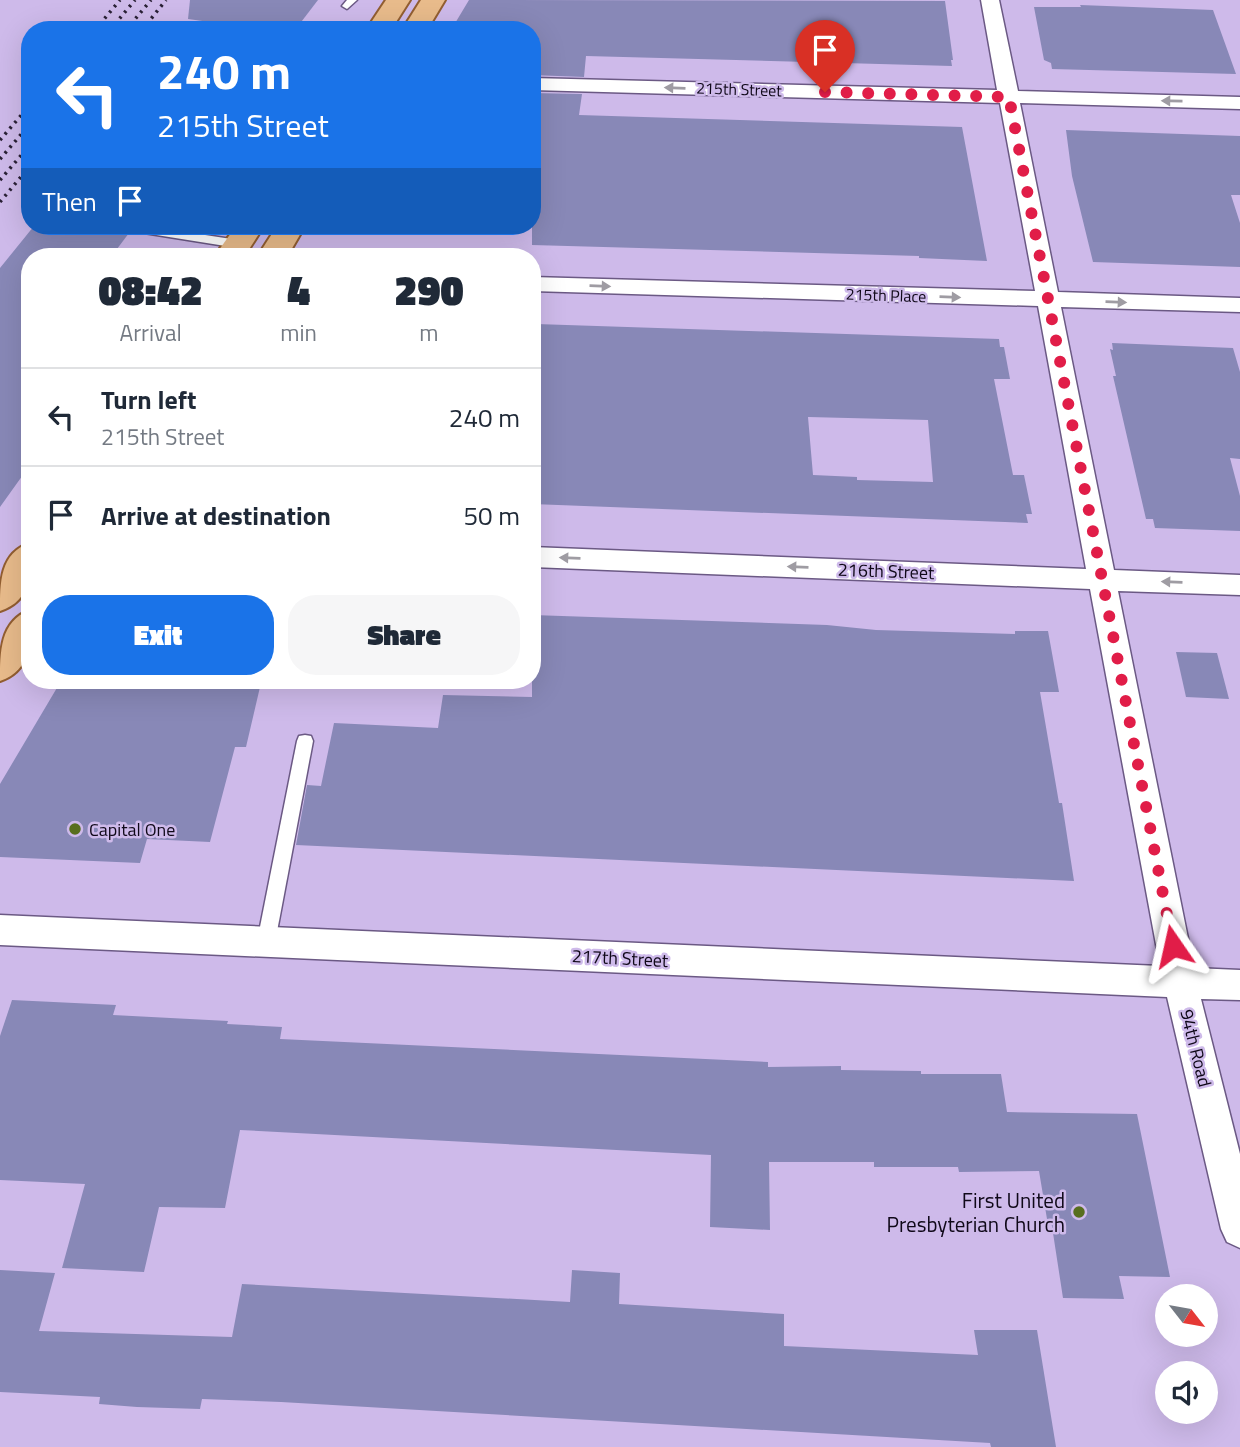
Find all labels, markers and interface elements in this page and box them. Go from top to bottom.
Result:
pin [795,20,855,92]
icon: arrive [806,31,844,69]
text: 240 m [157,33,291,108]
icon: left [42,49,133,140]
street label: 215th Street [696,76,783,103]
one-way arrow [664,82,686,93]
one-way arrow [1161,95,1183,107]
text: 215th Street [157,101,329,149]
text: Then [42,182,97,221]
icon: arrive [111,182,149,220]
text: 08:42 [98,257,203,321]
text: 4 [287,257,310,321]
text: 290 [394,257,464,321]
one-way arrow [589,281,611,292]
street label: 215th Place [845,282,927,308]
one-way arrow [939,291,961,303]
one-way arrow [1105,296,1127,308]
text: Arrival [119,315,182,350]
text: min [280,315,317,350]
text: m [419,315,439,350]
text: Turn left [101,380,196,419]
icon: left [42,398,80,436]
text: 240 m [449,398,520,437]
text: 215th Street [101,419,224,454]
icon: arrive [42,496,80,534]
text: Arrive at destination [101,496,331,535]
text: 50 m [463,496,520,535]
one-way arrow [559,553,581,564]
street label: 216th Street [837,556,935,586]
one-way arrow [786,562,808,573]
one-way arrow [1161,576,1183,587]
button: Exit [42,595,274,675]
button: Share [288,595,520,675]
place label: Capital One [89,816,175,843]
marker: Capital One [67,821,83,837]
position arrow [1136,909,1210,983]
street label: 217th Street [571,942,670,974]
street label: 94th Road [1173,1006,1219,1090]
place label: First United Presbyterian Church [887,1184,1065,1240]
marker: First United Presbyterian Church [1071,1204,1087,1220]
north arrow [1155,1284,1218,1348]
map controls [1155,1284,1218,1424]
button: sound [1155,1361,1218,1424]

